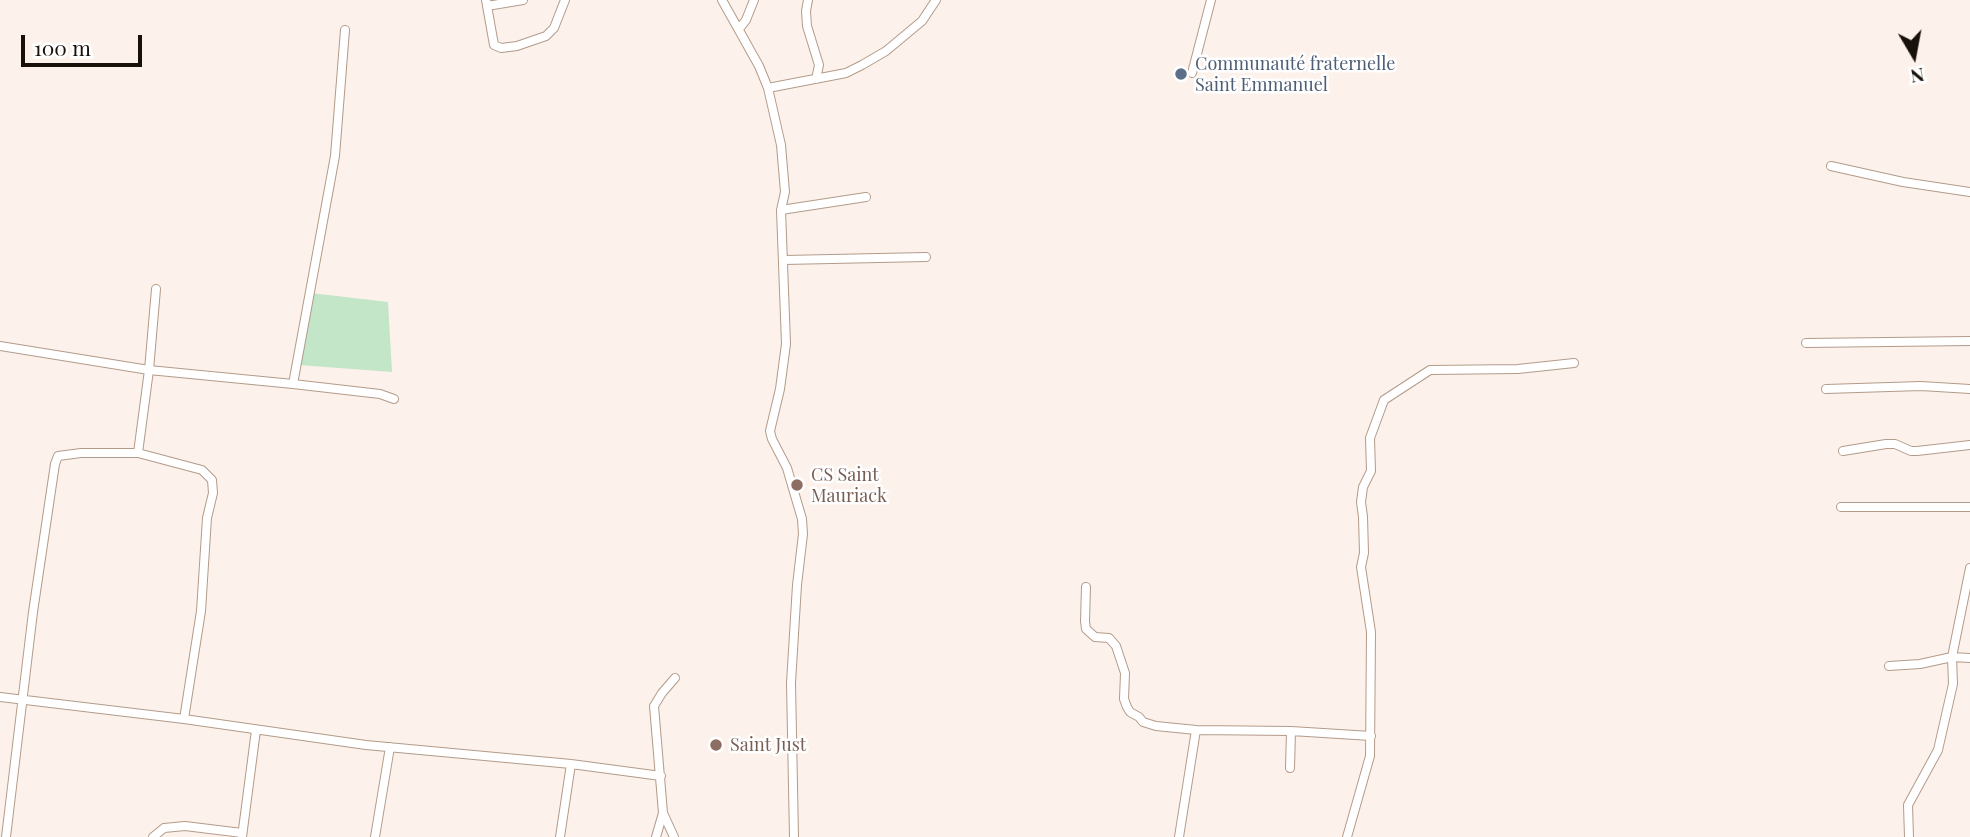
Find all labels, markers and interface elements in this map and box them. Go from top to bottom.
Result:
scale bar [24,21,145,65]
north arrow [1879,21,1949,91]
text: 100 m [34,33,91,61]
place label: Communauté fraternelle Saint Emmanuel [1195,53,1395,96]
text: N [1909,63,1927,91]
marker: Communauté fraternelle Saint Emmanuel [1173,66,1189,82]
place label: CS Saint Mauriack [811,464,887,506]
marker: CS Saint Mauriack [789,477,805,493]
place label: Saint Just [730,734,806,756]
marker: Saint Just [708,737,724,753]

